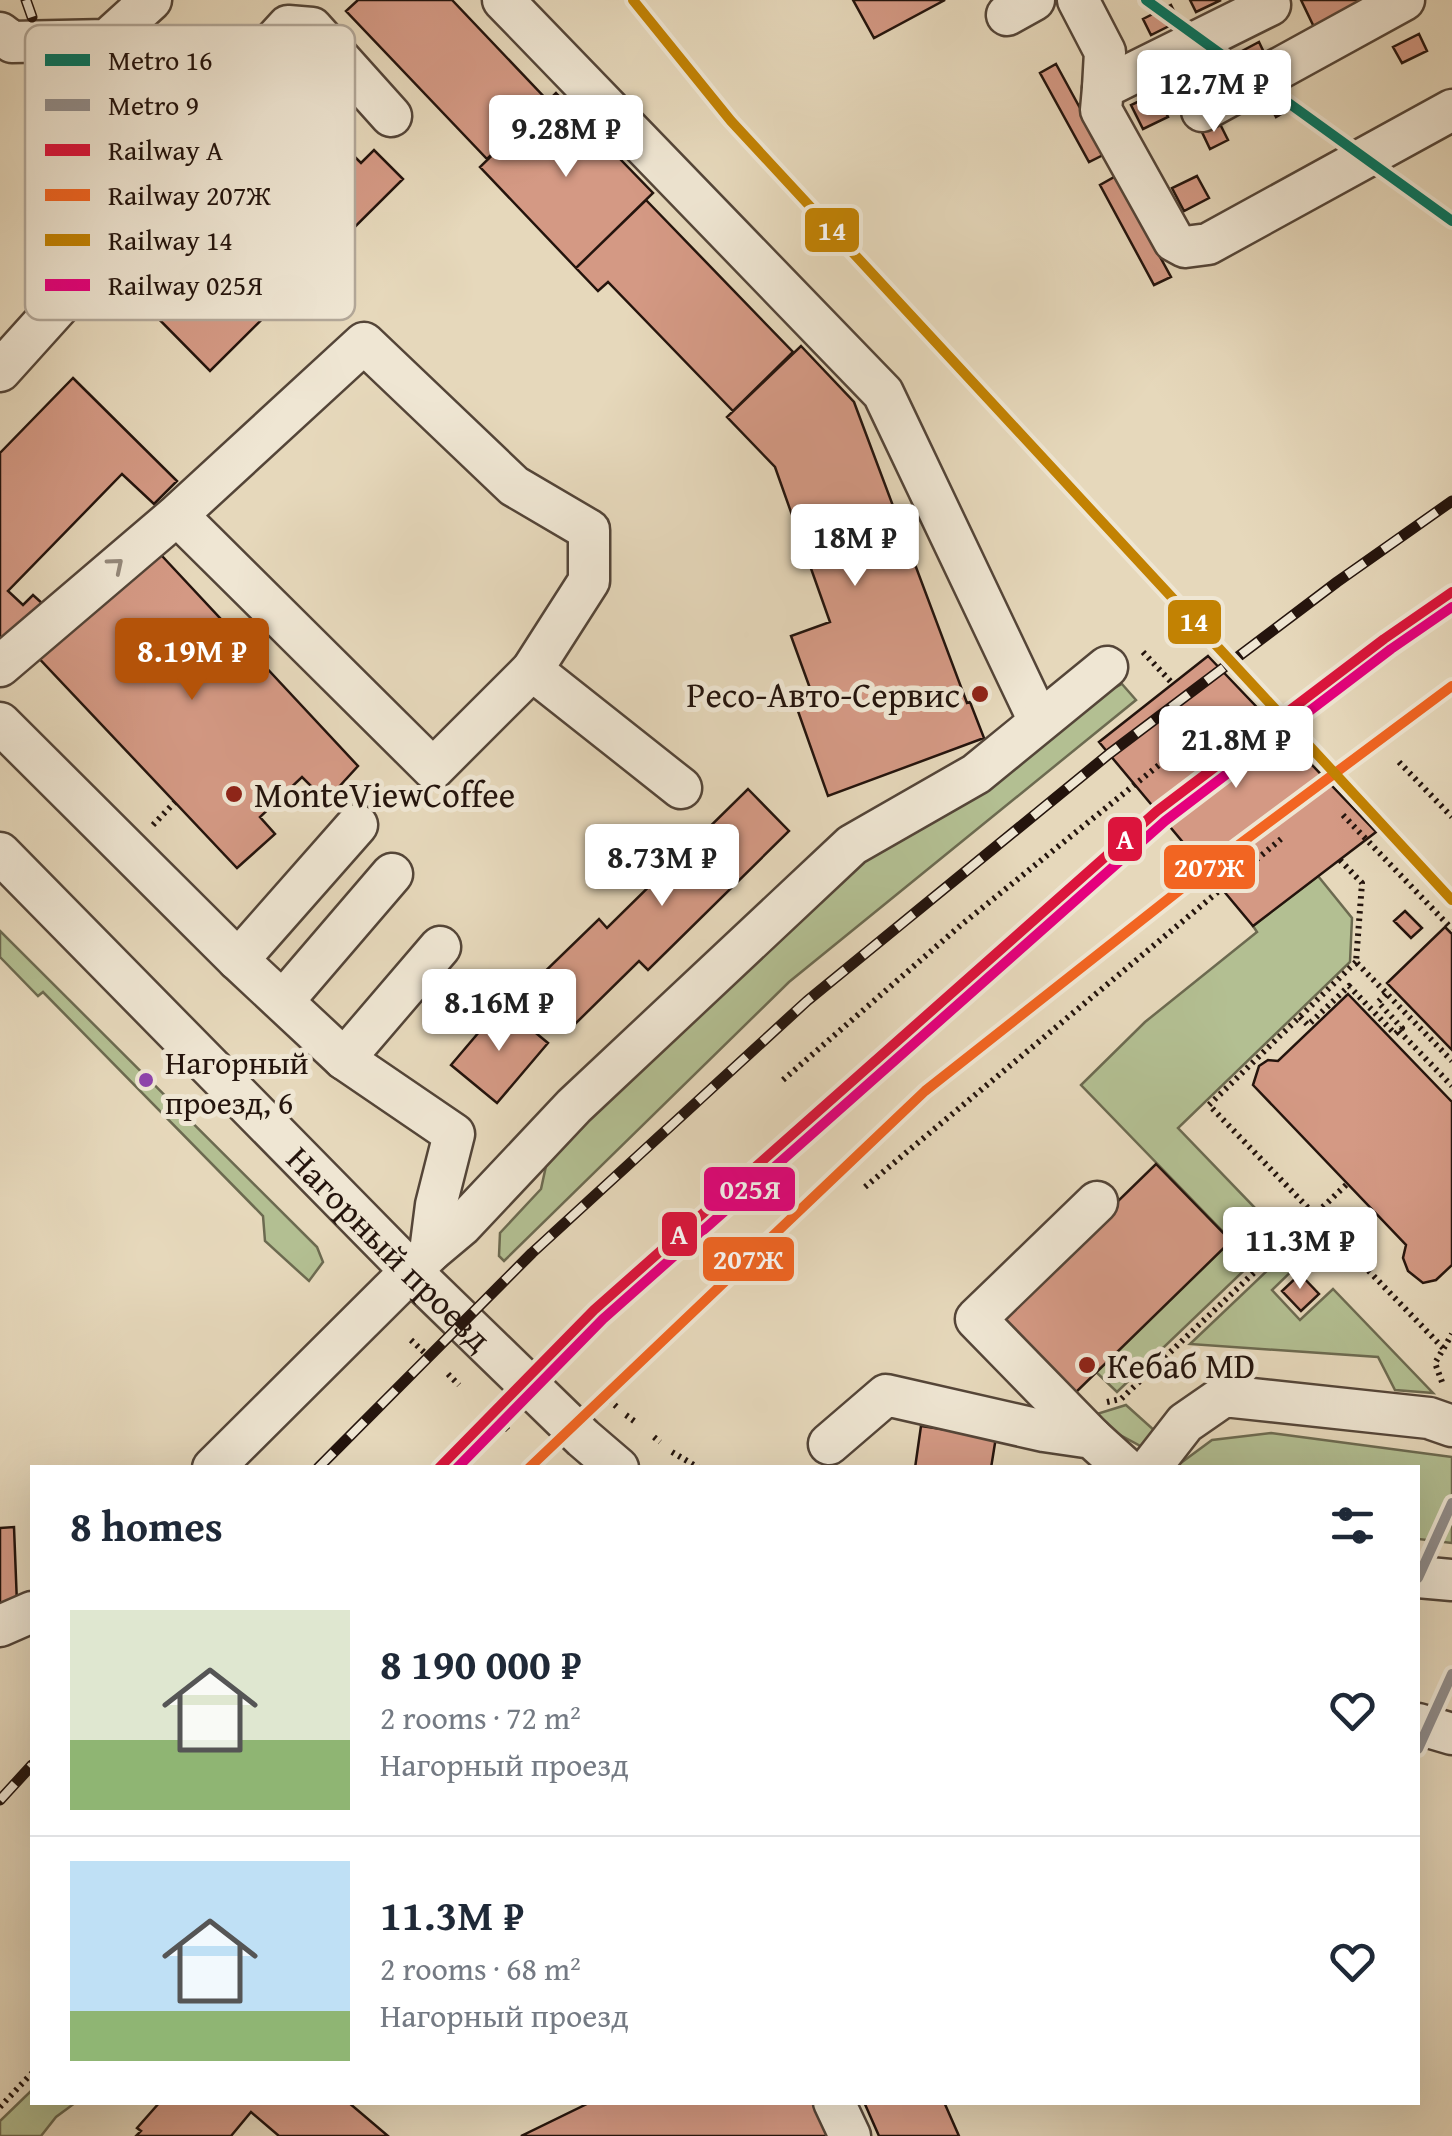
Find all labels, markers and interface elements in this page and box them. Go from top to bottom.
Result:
legend [25,25,355,320]
text: Metro 16 [108,39,213,80]
pin: 12.7M ₽ [1122,50,1306,135]
text: 12.7M ₽ [1159,59,1269,106]
text: Metro 9 [108,84,199,125]
pin: 9.28M ₽ [474,95,658,180]
text: 9.28M ₽ [511,104,621,151]
text: Railway A [108,129,223,170]
text: Railway 207Ж [108,174,271,215]
line badge: 14 [803,206,861,254]
text: 14 [817,209,847,250]
text: Railway 14 [108,219,233,260]
text: Railway 025Я [108,264,263,305]
pin: 18M ₽ [785,504,925,589]
text: 18M ₽ [813,513,897,560]
one-way arrow [105,559,123,577]
line badge: 14 [1166,598,1223,646]
text: 14 [1179,600,1209,641]
pin: 8.19M ₽ [100,618,284,703]
text: 8.19M ₽ [137,627,247,674]
place label: Ресо-Авто-Сервис [687,669,960,720]
marker: Ресо-Авто-Сервис [969,683,991,705]
pin: 21.8M ₽ [1144,706,1328,791]
text: 21.8M ₽ [1181,715,1291,762]
place label: MonteViewCoffee [254,769,515,820]
marker: MonteViewCoffee [223,783,245,805]
line badge: A [1106,815,1144,863]
text: A [1116,818,1134,859]
pin: 8.73M ₽ [570,824,754,909]
text: 8.73M ₽ [607,833,717,880]
line badge: 207Ж [1162,843,1257,891]
text: 207Ж [1174,846,1245,887]
pin: 8.16M ₽ [407,969,591,1054]
text: 8.16M ₽ [444,978,554,1025]
place label: Нагорный проезд, 6 [165,1039,309,1126]
marker: Нагорный проезд, 6 [136,1070,156,1090]
street label: Нагорный проезд [276,1134,504,1362]
line badge: 025Я [702,1165,797,1213]
text: 025Я [720,1168,780,1209]
pin: 11.3M ₽ [1208,1207,1392,1292]
line badge: A [660,1210,699,1258]
text: A [670,1213,688,1254]
text: 11.3M ₽ [1245,1216,1355,1263]
line badge: 207Ж [701,1235,796,1283]
text: 207Ж [713,1238,784,1279]
place label: Кебаб MD [1107,1340,1255,1391]
marker: Кебаб MD [1076,1354,1098,1376]
text: 8 homes [70,1495,223,1556]
icon: filters [1325,1498,1380,1553]
text: 8 190 000 ₽ [380,1633,582,1694]
icon: home [150,1650,270,1770]
icon: heart [1325,1683,1380,1738]
text: 2 rooms · 72 m² [380,1694,581,1741]
text: Нагорный проезд [380,1741,629,1788]
text: 11.3M ₽ [380,1884,524,1945]
icon: home [150,1901,270,2021]
icon: heart [1325,1934,1380,1989]
text: 2 rooms · 68 m² [380,1945,581,1992]
text: Нагорный проезд [380,1992,629,2039]

